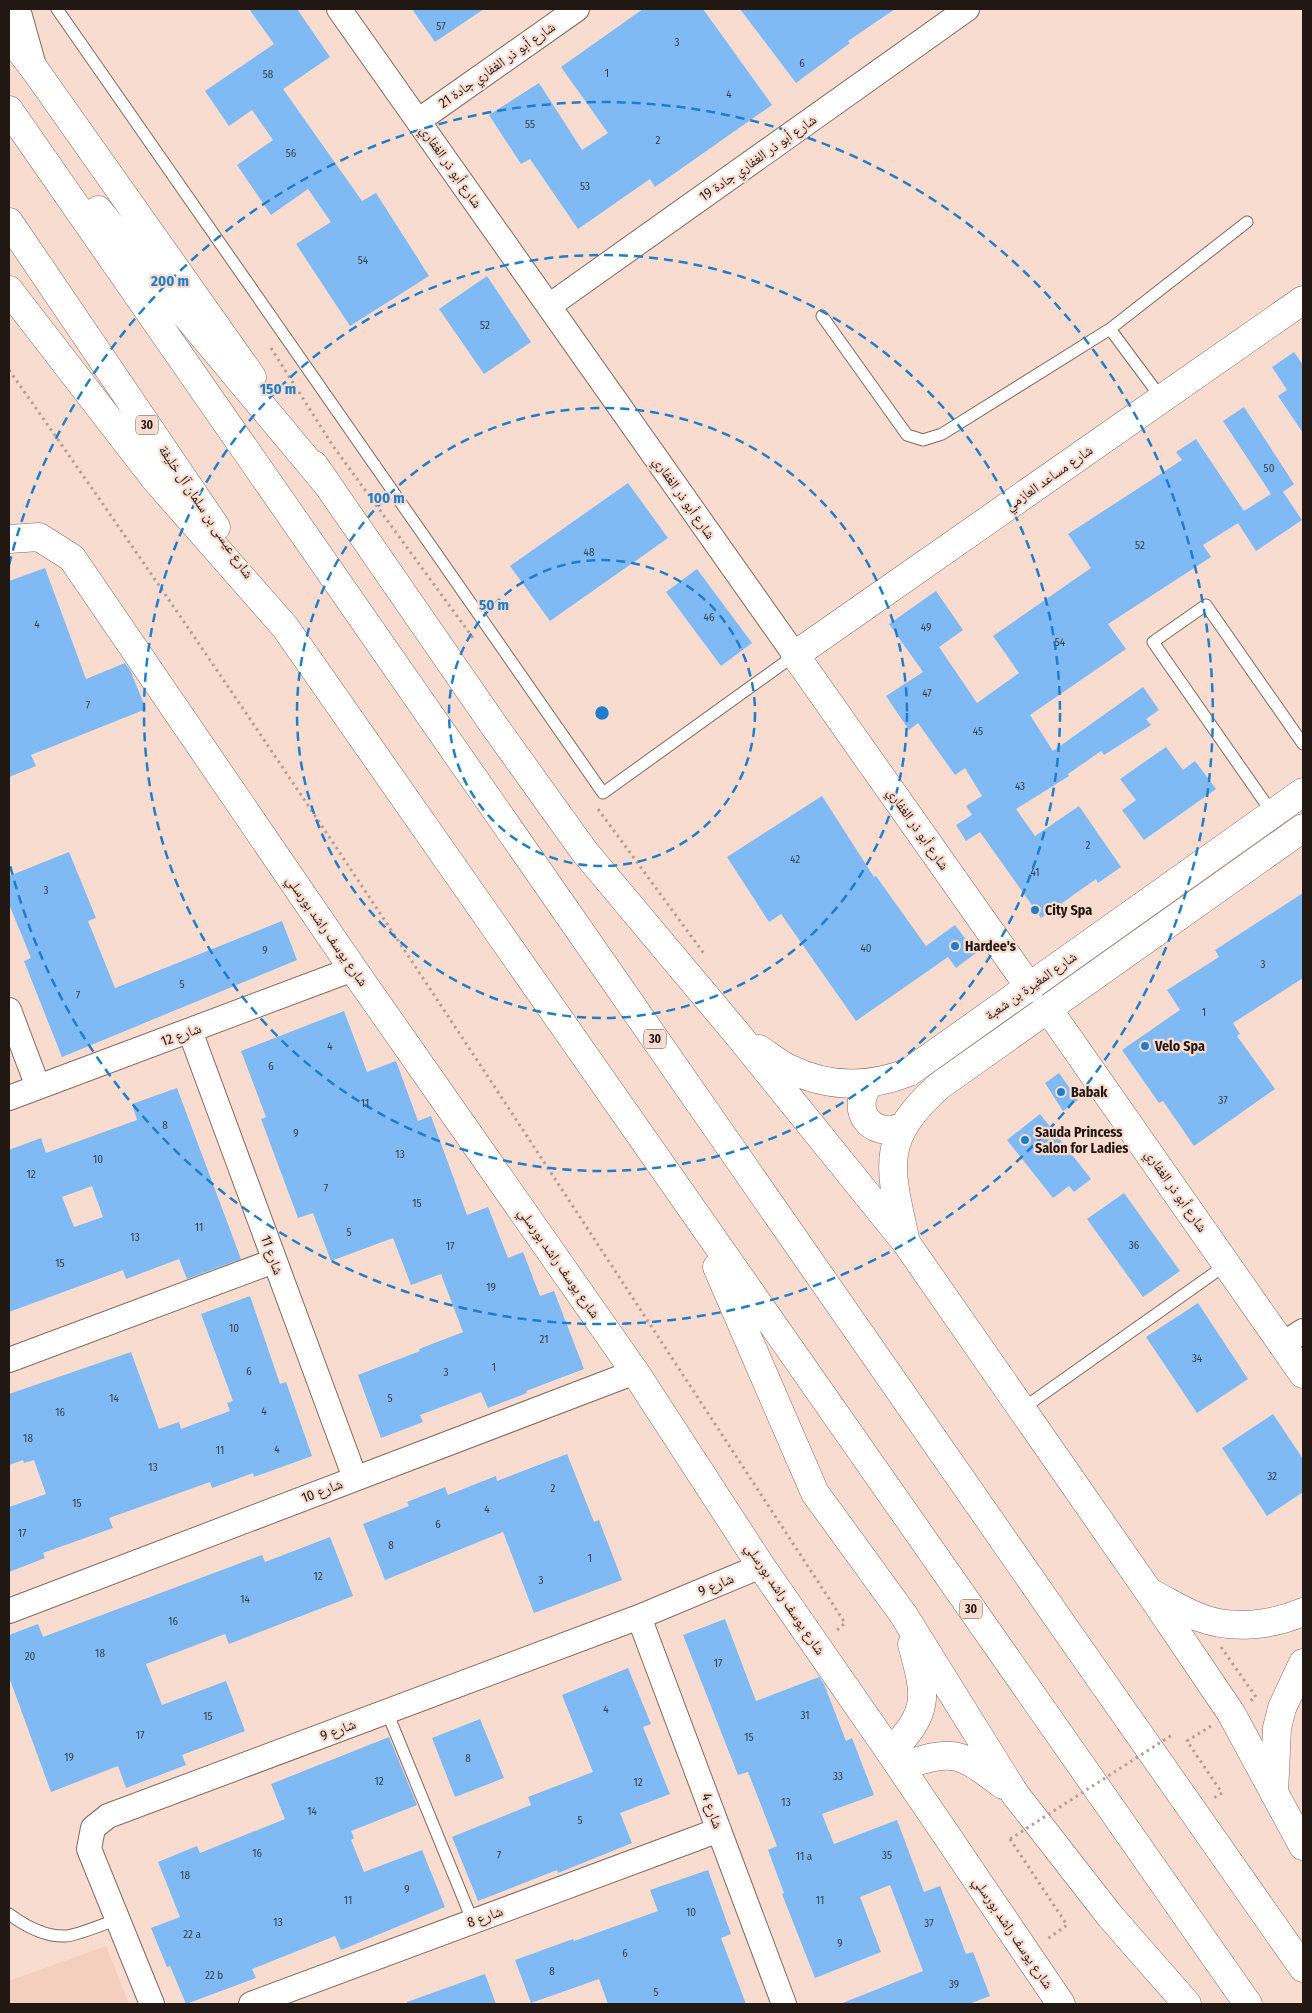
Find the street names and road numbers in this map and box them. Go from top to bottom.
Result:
street label: شارع أبو ذر الغفاري جادة 21 [435,18,560,114]
street label: شارع أبو ذر الغفاري جادة 19 [696,111,821,207]
street label: شارع أبو ذر الغفاري [414,123,486,213]
road number: 30 [136,416,158,434]
street label: شارع مساعد العازمي [1002,441,1098,517]
street label: شارع عيسى بن سلمان آل خليفة [154,442,257,582]
street label: شارع أبو ذر الغفاري [647,454,719,544]
street label: شارع أبو ذر الغفاري [881,785,953,875]
street label: شارع يوسف راشد بورسلي [280,872,372,991]
street label: شارع المغيرة بن شعبة [982,948,1081,1025]
street label: شارع 12 [159,1020,204,1051]
road number: 30 [644,1030,666,1048]
street label: شارع أبو ذر الغفاري [1139,1147,1211,1237]
street label: شارع يوسف راشد بورسلي [512,1204,604,1323]
street label: شارع 11 [256,1233,287,1277]
street label: شارع 10 [299,1475,345,1508]
street label: شارع يوسف راشد بورسلي [739,1540,829,1660]
street label: شارع 9 [696,1570,737,1601]
road number: 30 [960,1600,982,1618]
street label: شارع 9 [318,1715,359,1745]
street label: شارع 4 [697,1791,726,1831]
street label: شارع يوسف راشد بورسلي [967,1874,1057,1994]
street label: شارع 8 [465,1903,506,1932]

